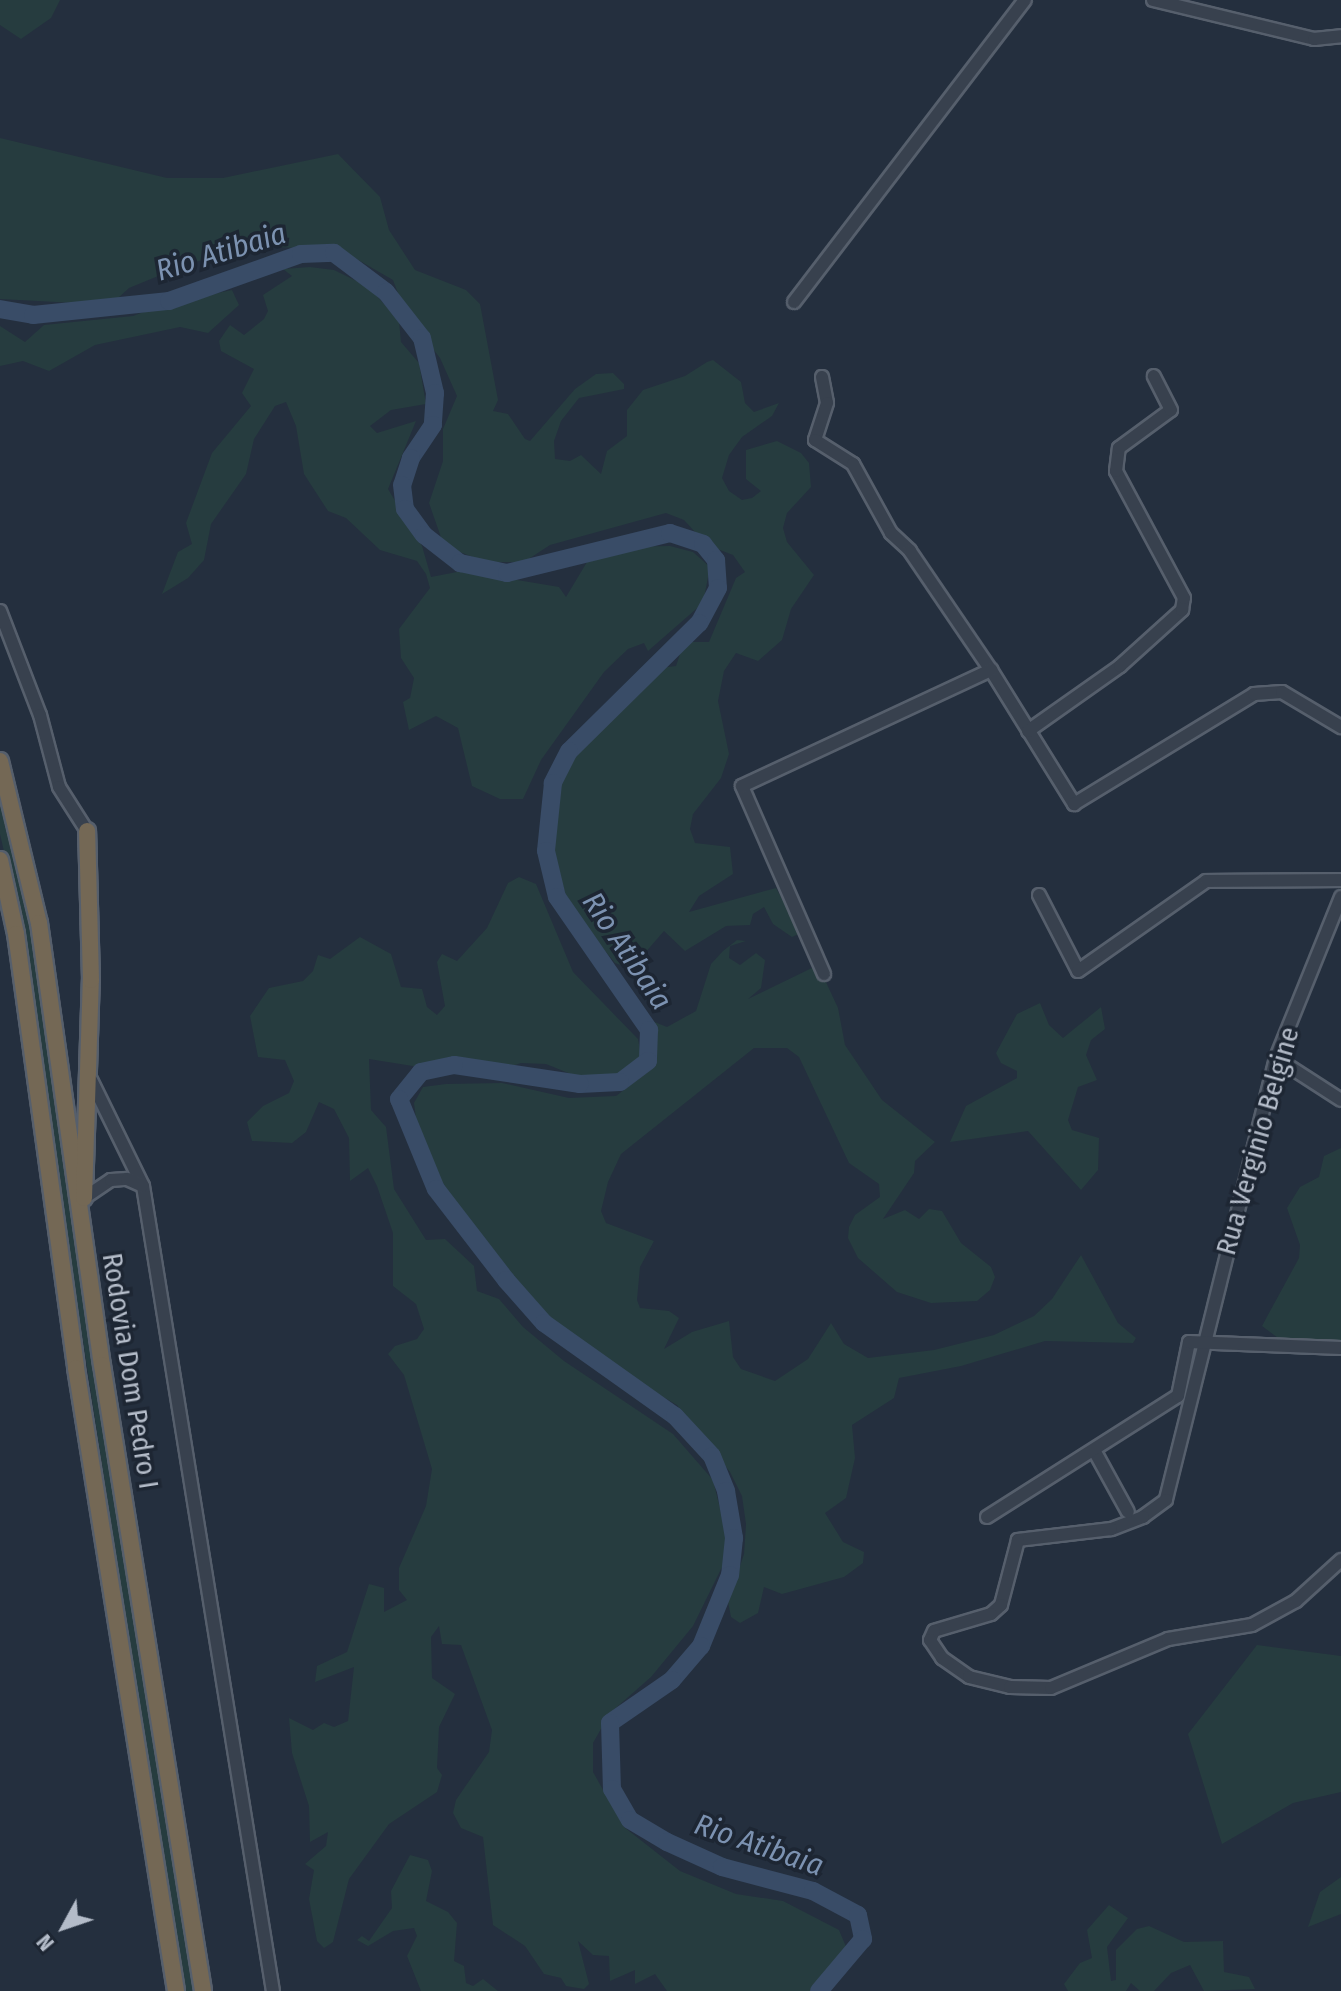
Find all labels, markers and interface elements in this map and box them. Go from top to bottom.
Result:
water label: Rio Atibaia [152,215,290,289]
water label: Rio Atibaia [575,885,679,1017]
street label: Rua Verginio Belgine [1209,1023,1307,1259]
street label: Rodovia Dom Pedro I [95,1251,165,1491]
water label: Rio Atibaia [690,1806,828,1884]
north arrow [24,1887,104,1967]
text: N [31,1929,60,1956]

